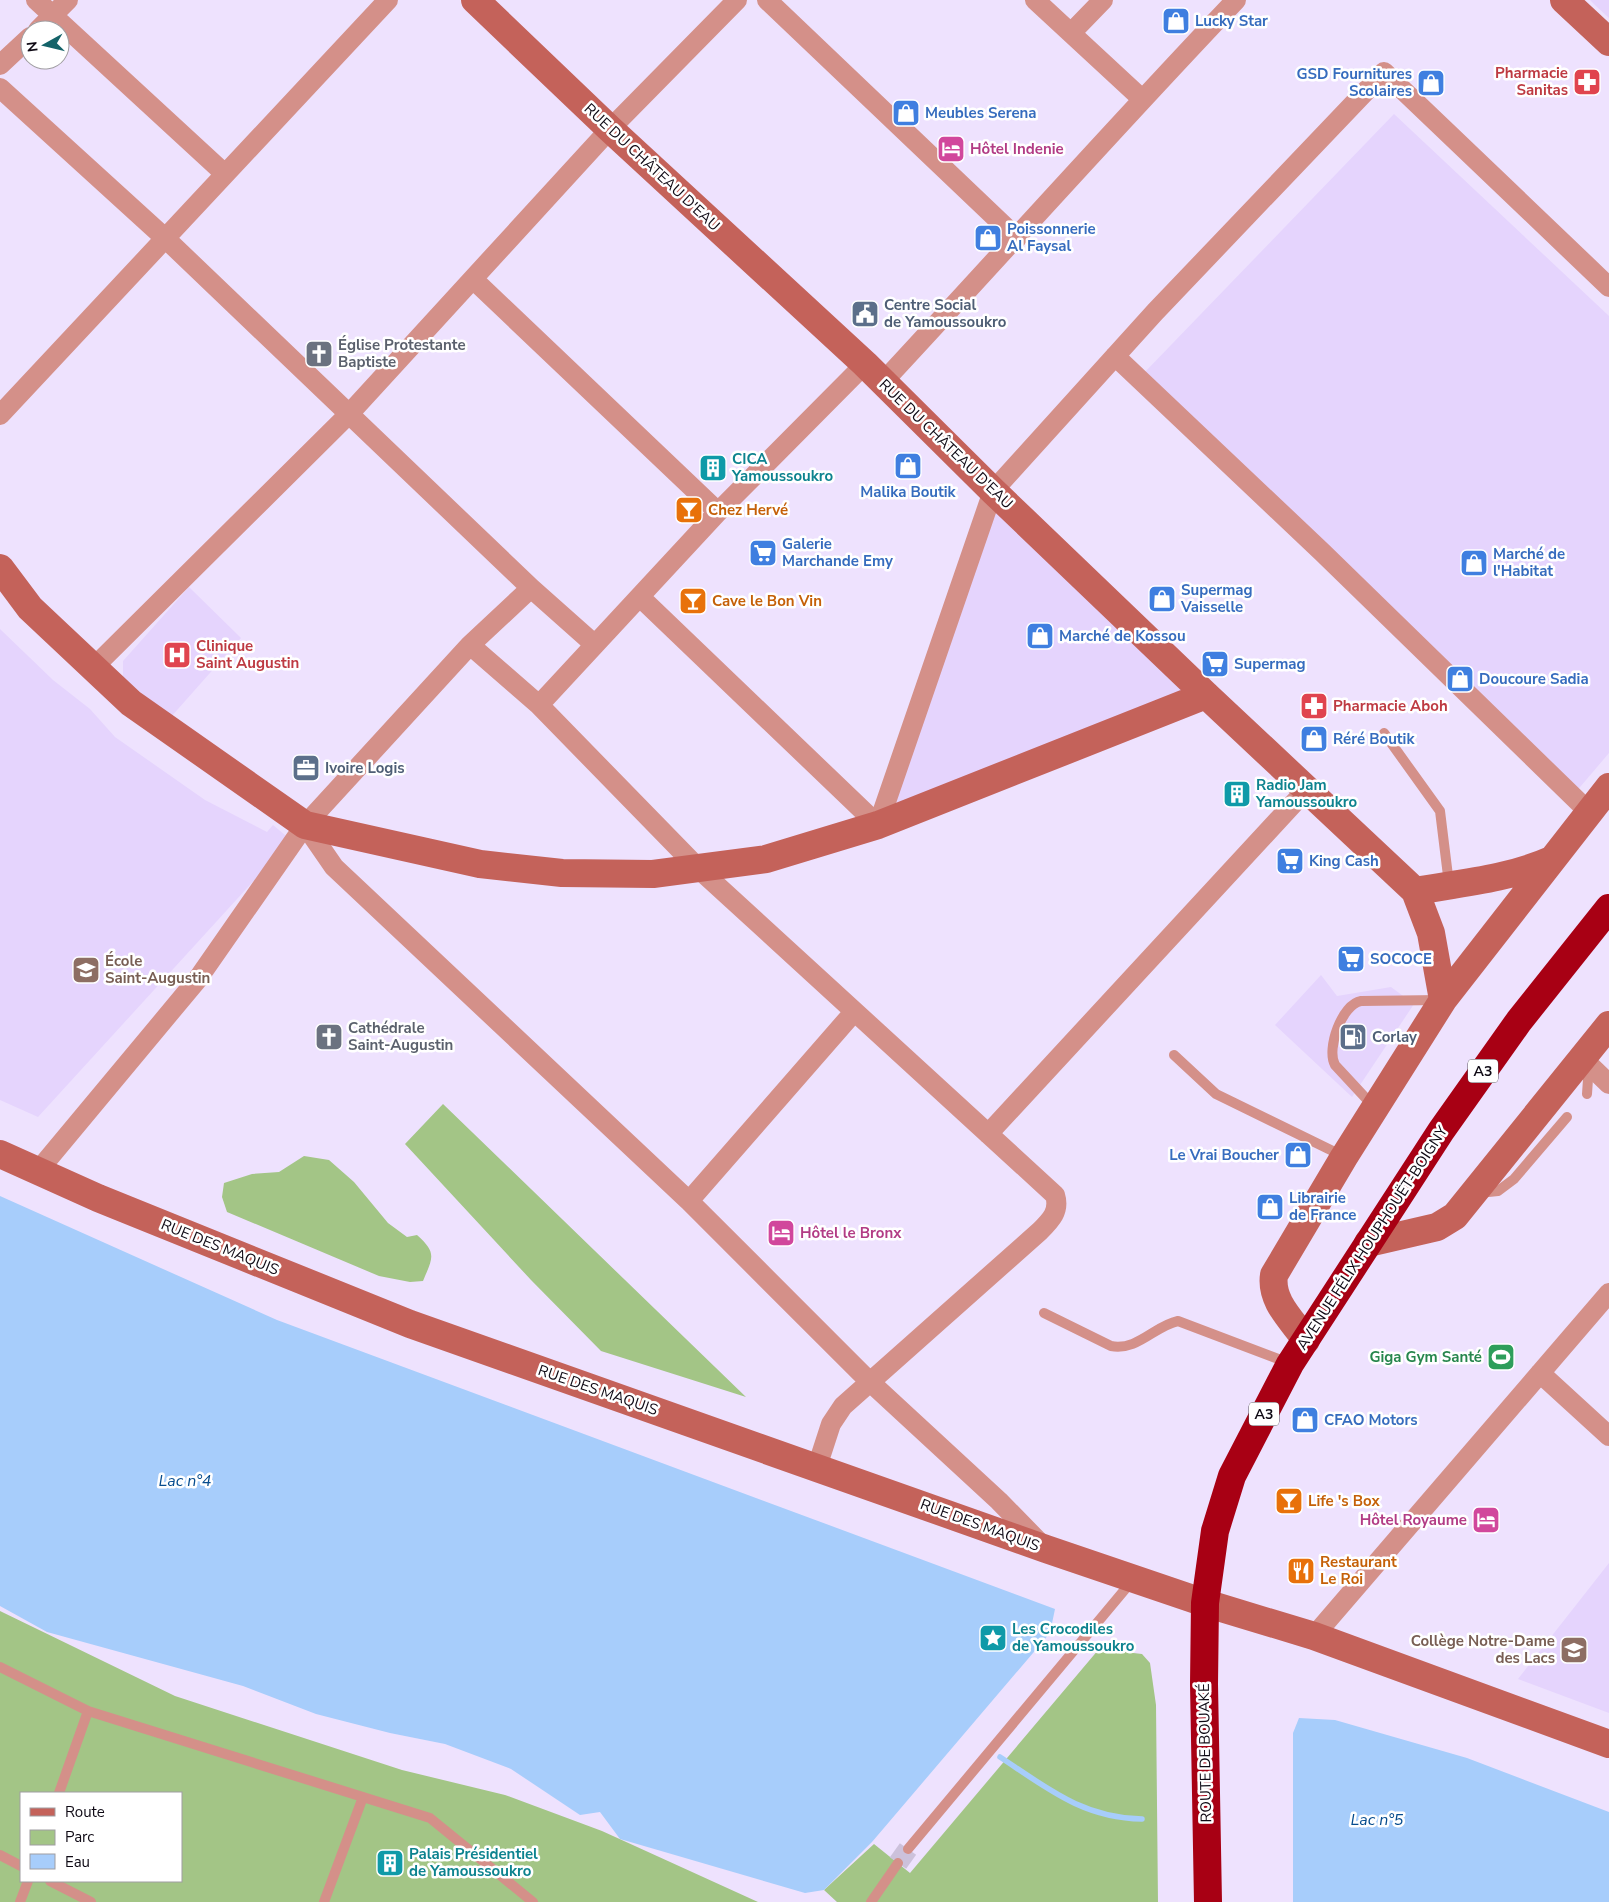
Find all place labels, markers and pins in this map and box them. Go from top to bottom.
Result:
shop icon: Lucky Star [1161,6,1191,36]
place label: Lucky Star [1195,11,1268,31]
place label: Pharmacie Sanitas [1495,63,1568,100]
place label: GSD Fournitures Scolaires [1296,64,1412,101]
pharmacy icon: Pharmacie Sanitas [1572,67,1602,97]
shop icon: GSD Fournitures Scolaires [1416,68,1446,98]
shop icon: Meubles Serena [891,98,921,128]
place label: Meubles Serena [925,103,1037,123]
hotel icon: Hôtel Indenie [936,134,966,164]
place label: Hôtel Indenie [970,139,1064,159]
place label: Poissonnerie Al Faysal [1007,219,1096,256]
shop icon: Poissonnerie Al Faysal [973,223,1003,253]
place label: Centre Social de Yamoussoukro [884,295,1007,332]
public building icon: Centre Social de Yamoussoukro [850,299,880,329]
place label: Église Protestante Baptiste [338,335,466,372]
church icon: Église Protestante Baptiste [304,339,334,369]
place label: CICA Yamoussoukro [731,449,834,486]
shop icon: Malika Boutik [893,451,923,481]
building icon: CICA Yamoussoukro [698,453,728,483]
place label: Malika Boutik [860,482,957,502]
bar icon: Chez Hervé [674,495,704,525]
place label: Chez Hervé [708,500,788,520]
place label: Galerie Marchande Emy [782,534,893,571]
supermarket icon: Galerie Marchande Emy [748,538,778,568]
place label: Marché de l'Habitat [1493,544,1565,581]
shop icon: Marché de l'Habitat [1459,548,1489,578]
place label: Supermag Vaisselle [1180,580,1253,617]
shop icon: Supermag Vaisselle [1147,584,1177,614]
bar icon: Cave le Bon Vin [678,586,708,616]
place label: Cave le Bon Vin [712,591,822,611]
shop icon: Marché de Kossou [1025,621,1055,651]
place label: Marché de Kossou [1059,626,1186,646]
place label: Clinique Saint Augustin [196,636,299,673]
hospital icon: Clinique Saint Augustin [162,640,192,670]
supermarket icon: Supermag [1200,649,1230,679]
place label: Supermag [1234,654,1306,674]
shop icon: Doucoure Sadia [1445,664,1475,694]
place label: Doucoure Sadia [1479,669,1589,689]
pharmacy icon: Pharmacie Aboh [1299,691,1329,721]
place label: Pharmacie Aboh [1333,696,1448,716]
shop icon: Réré Boutik [1299,724,1329,754]
place label: Réré Boutik [1333,729,1415,749]
office icon: Ivoire Logis [291,753,321,783]
place label: Ivoire Logis [325,758,405,778]
place label: Radio Jam Yamoussoukro [1255,775,1358,812]
building icon: Radio Jam Yamoussoukro [1222,779,1252,809]
supermarket icon: King Cash [1275,846,1305,876]
place label: King Cash [1309,851,1379,871]
supermarket icon: SOCOCE [1336,944,1366,974]
place label: SOCOCE [1370,949,1432,969]
place label: École Saint-Augustin [105,951,210,988]
school or university icon: École Saint-Augustin [71,955,101,985]
place label: Cathédrale Saint-Augustin [348,1018,453,1055]
church icon: Cathédrale Saint-Augustin [314,1022,344,1052]
fuel station icon: Corlay [1338,1022,1368,1052]
place label: Corlay [1372,1027,1417,1047]
shop icon: Le Vrai Boucher [1283,1140,1313,1170]
place label: Le Vrai Boucher [1169,1145,1279,1165]
place label: Librairie de France [1289,1188,1356,1225]
shop icon: Librairie de France [1255,1192,1285,1222]
hotel icon: Hôtel le Bronx [766,1218,796,1248]
place label: Hôtel le Bronx [800,1223,902,1243]
sports icon: Giga Gym Santé [1486,1342,1516,1372]
place label: Giga Gym Santé [1369,1347,1482,1367]
shop icon: CFAO Motors [1290,1405,1320,1435]
place label: CFAO Motors [1324,1410,1418,1430]
bar icon: Life 's Box [1274,1486,1304,1516]
place label: Life 's Box [1308,1491,1380,1511]
hotel icon: Hôtel Royaume [1471,1505,1501,1535]
place label: Hôtel Royaume [1360,1510,1467,1530]
place label: Restaurant Le Roi [1320,1552,1397,1589]
restaurant icon: Restaurant Le Roi [1286,1556,1316,1586]
place label: Les Crocodiles de Yamoussoukro [1012,1619,1135,1656]
place icon: Les Crocodiles de Yamoussoukro [978,1623,1008,1653]
place label: Collège Notre-Dame des Lacs [1411,1631,1555,1668]
school or university icon: Collège Notre-Dame des Lacs [1559,1635,1589,1665]
place label: Palais Présidentiel de Yamoussoukro [409,1844,538,1881]
building icon: Palais Présidentiel de Yamoussoukro [375,1848,405,1878]

